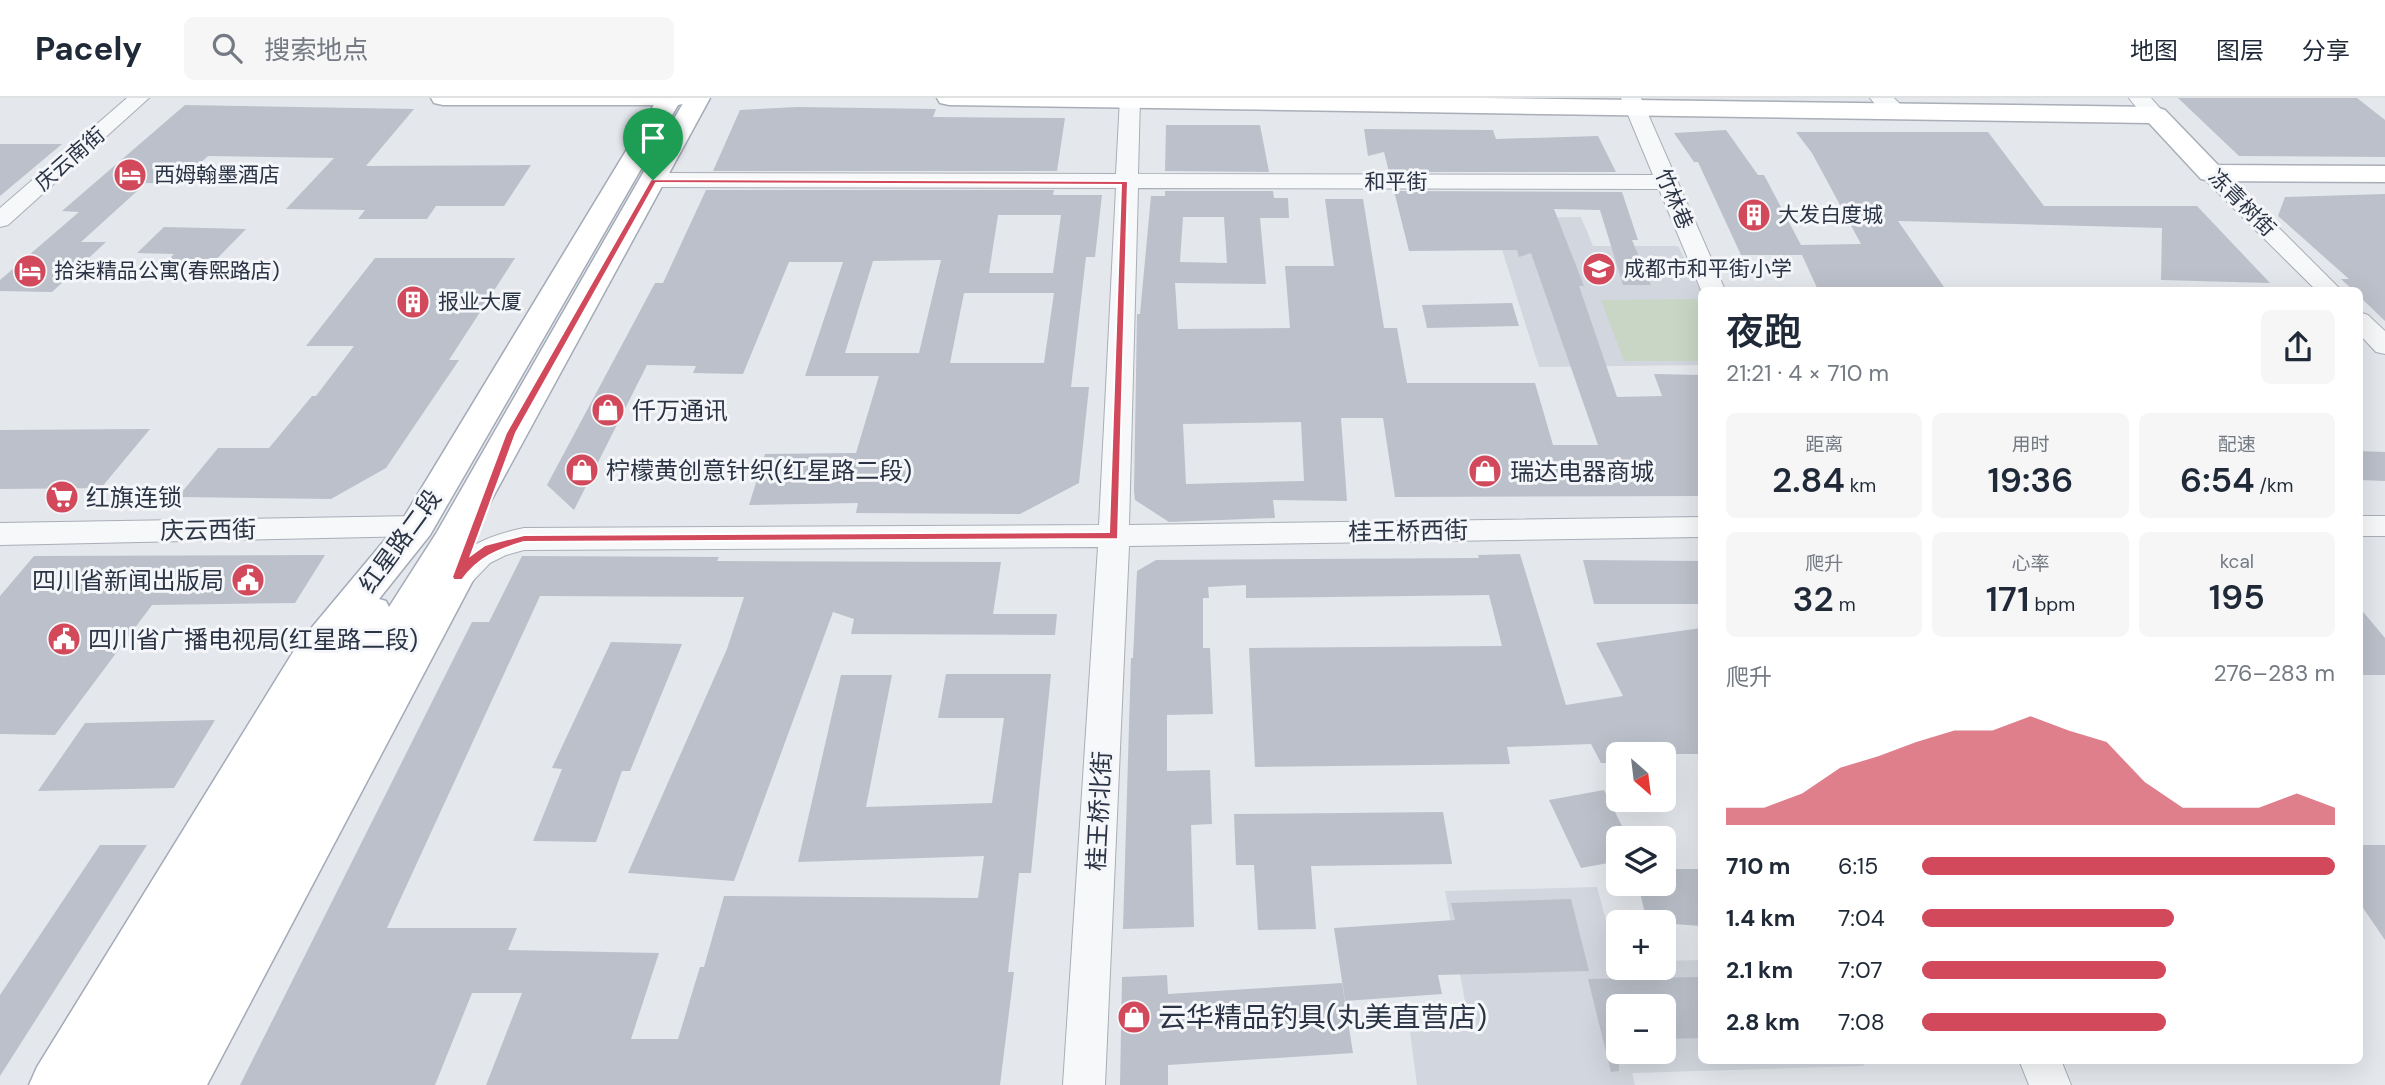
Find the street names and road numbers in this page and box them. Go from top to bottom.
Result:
street label: 庆云南街 [29,121,111,197]
street label: 冻青树街 [2202,163,2282,243]
street label: 竹林巷 [1649,165,1699,233]
street label: 和平街 [1365,168,1428,196]
street label: 红星路二段 [352,483,448,599]
street label: 庆云西街 [160,514,256,546]
street label: 桂王桥西街 [1348,514,1468,548]
street label: 桂王桥北街 [1080,750,1118,872]

